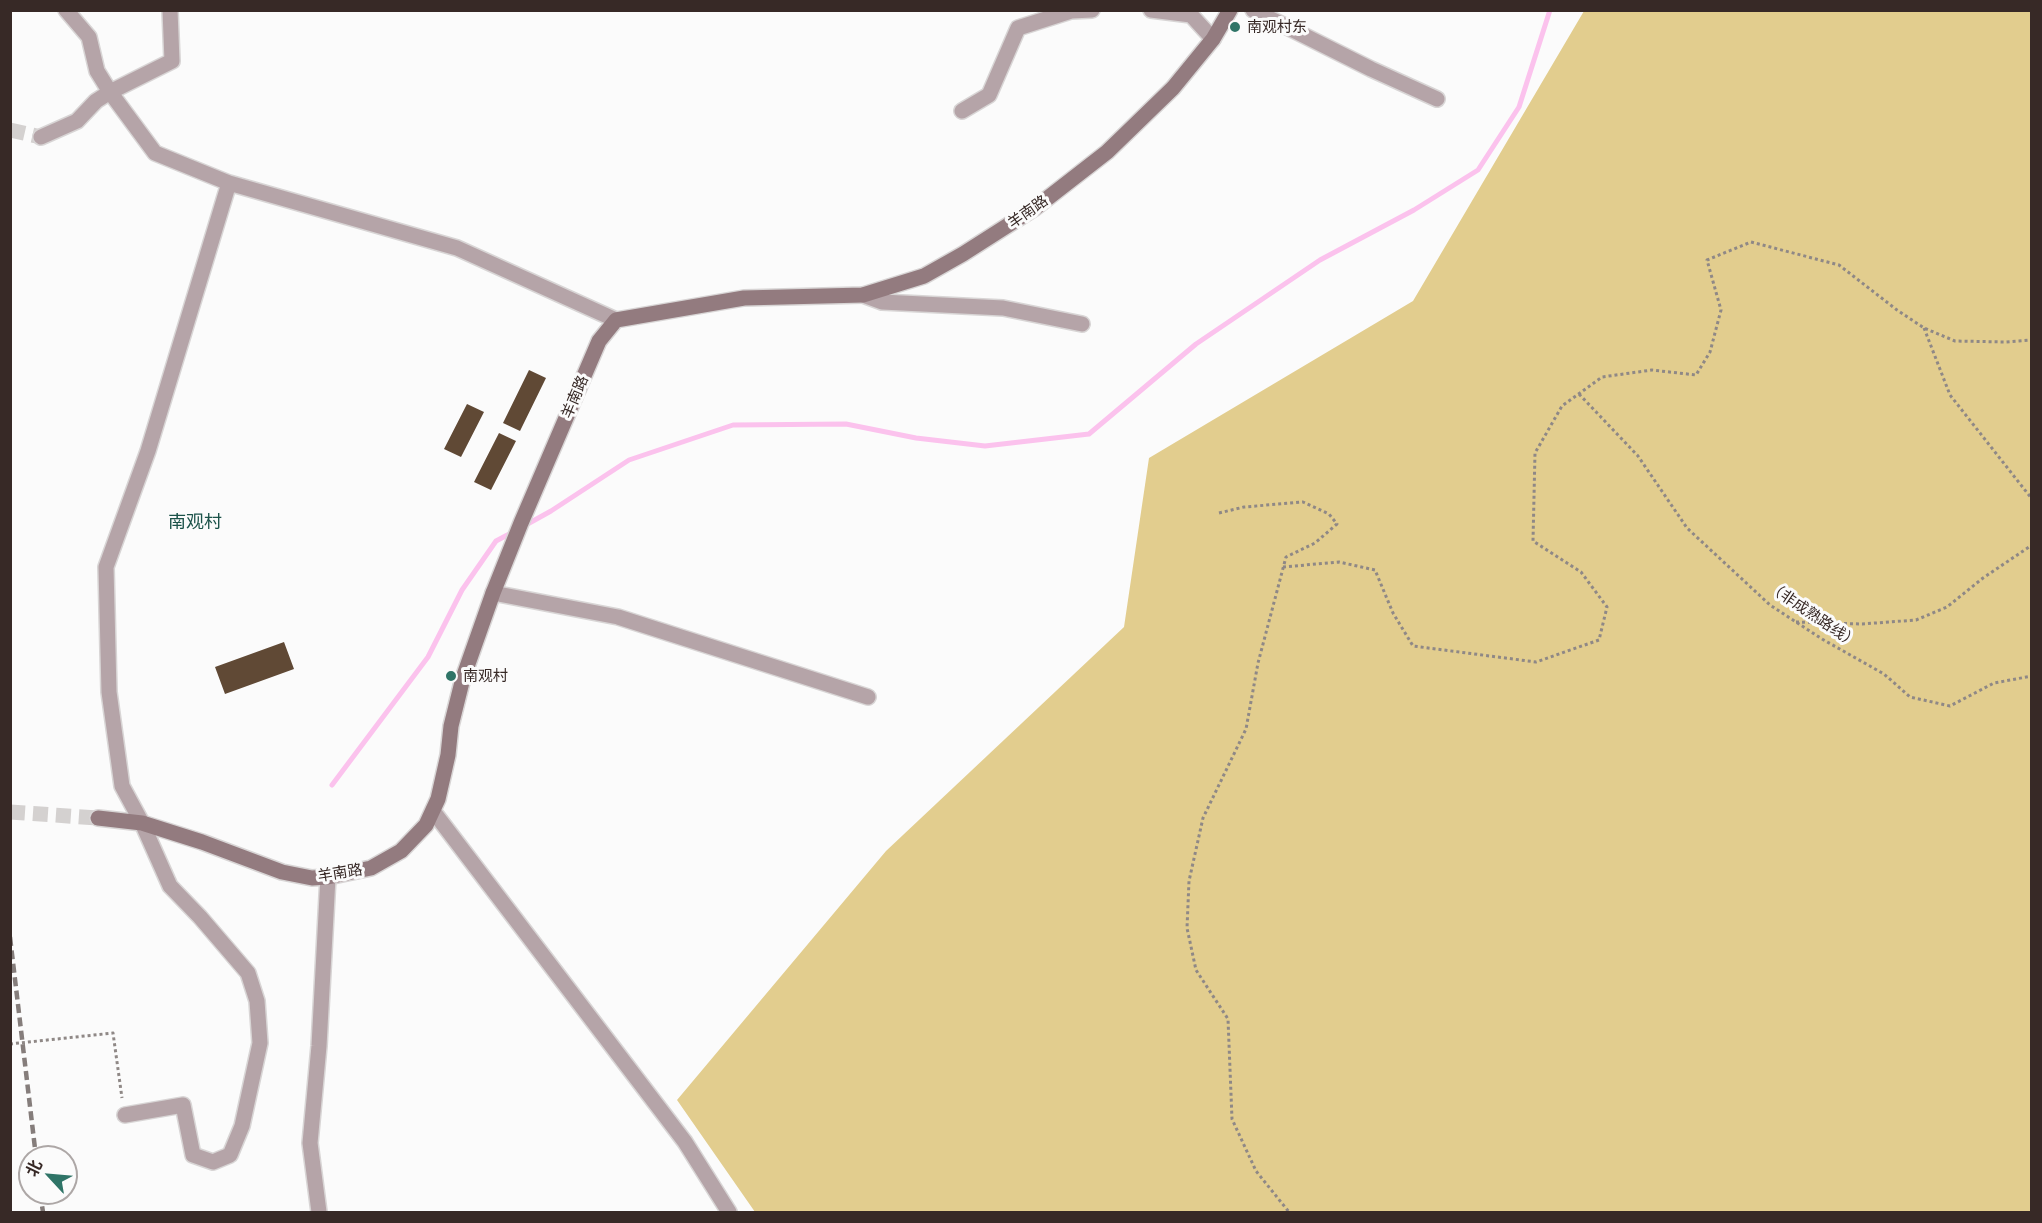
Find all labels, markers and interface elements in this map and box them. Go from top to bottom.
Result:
place label: 南观村东 [1247,18,1307,36]
marker: 南观村东 [1228,20,1242,34]
street label: 羊南路 [1004,192,1052,232]
street label: 羊南路 [558,373,592,421]
district label: 南观村 [168,511,222,533]
street label: （非成熟路线） [1764,578,1862,652]
place label: 南观村 [463,667,508,685]
marker: 南观村 [444,669,458,683]
street label: 羊南路 [316,861,364,885]
north arrow [18,1145,78,1205]
text: 北 [22,1157,45,1179]

